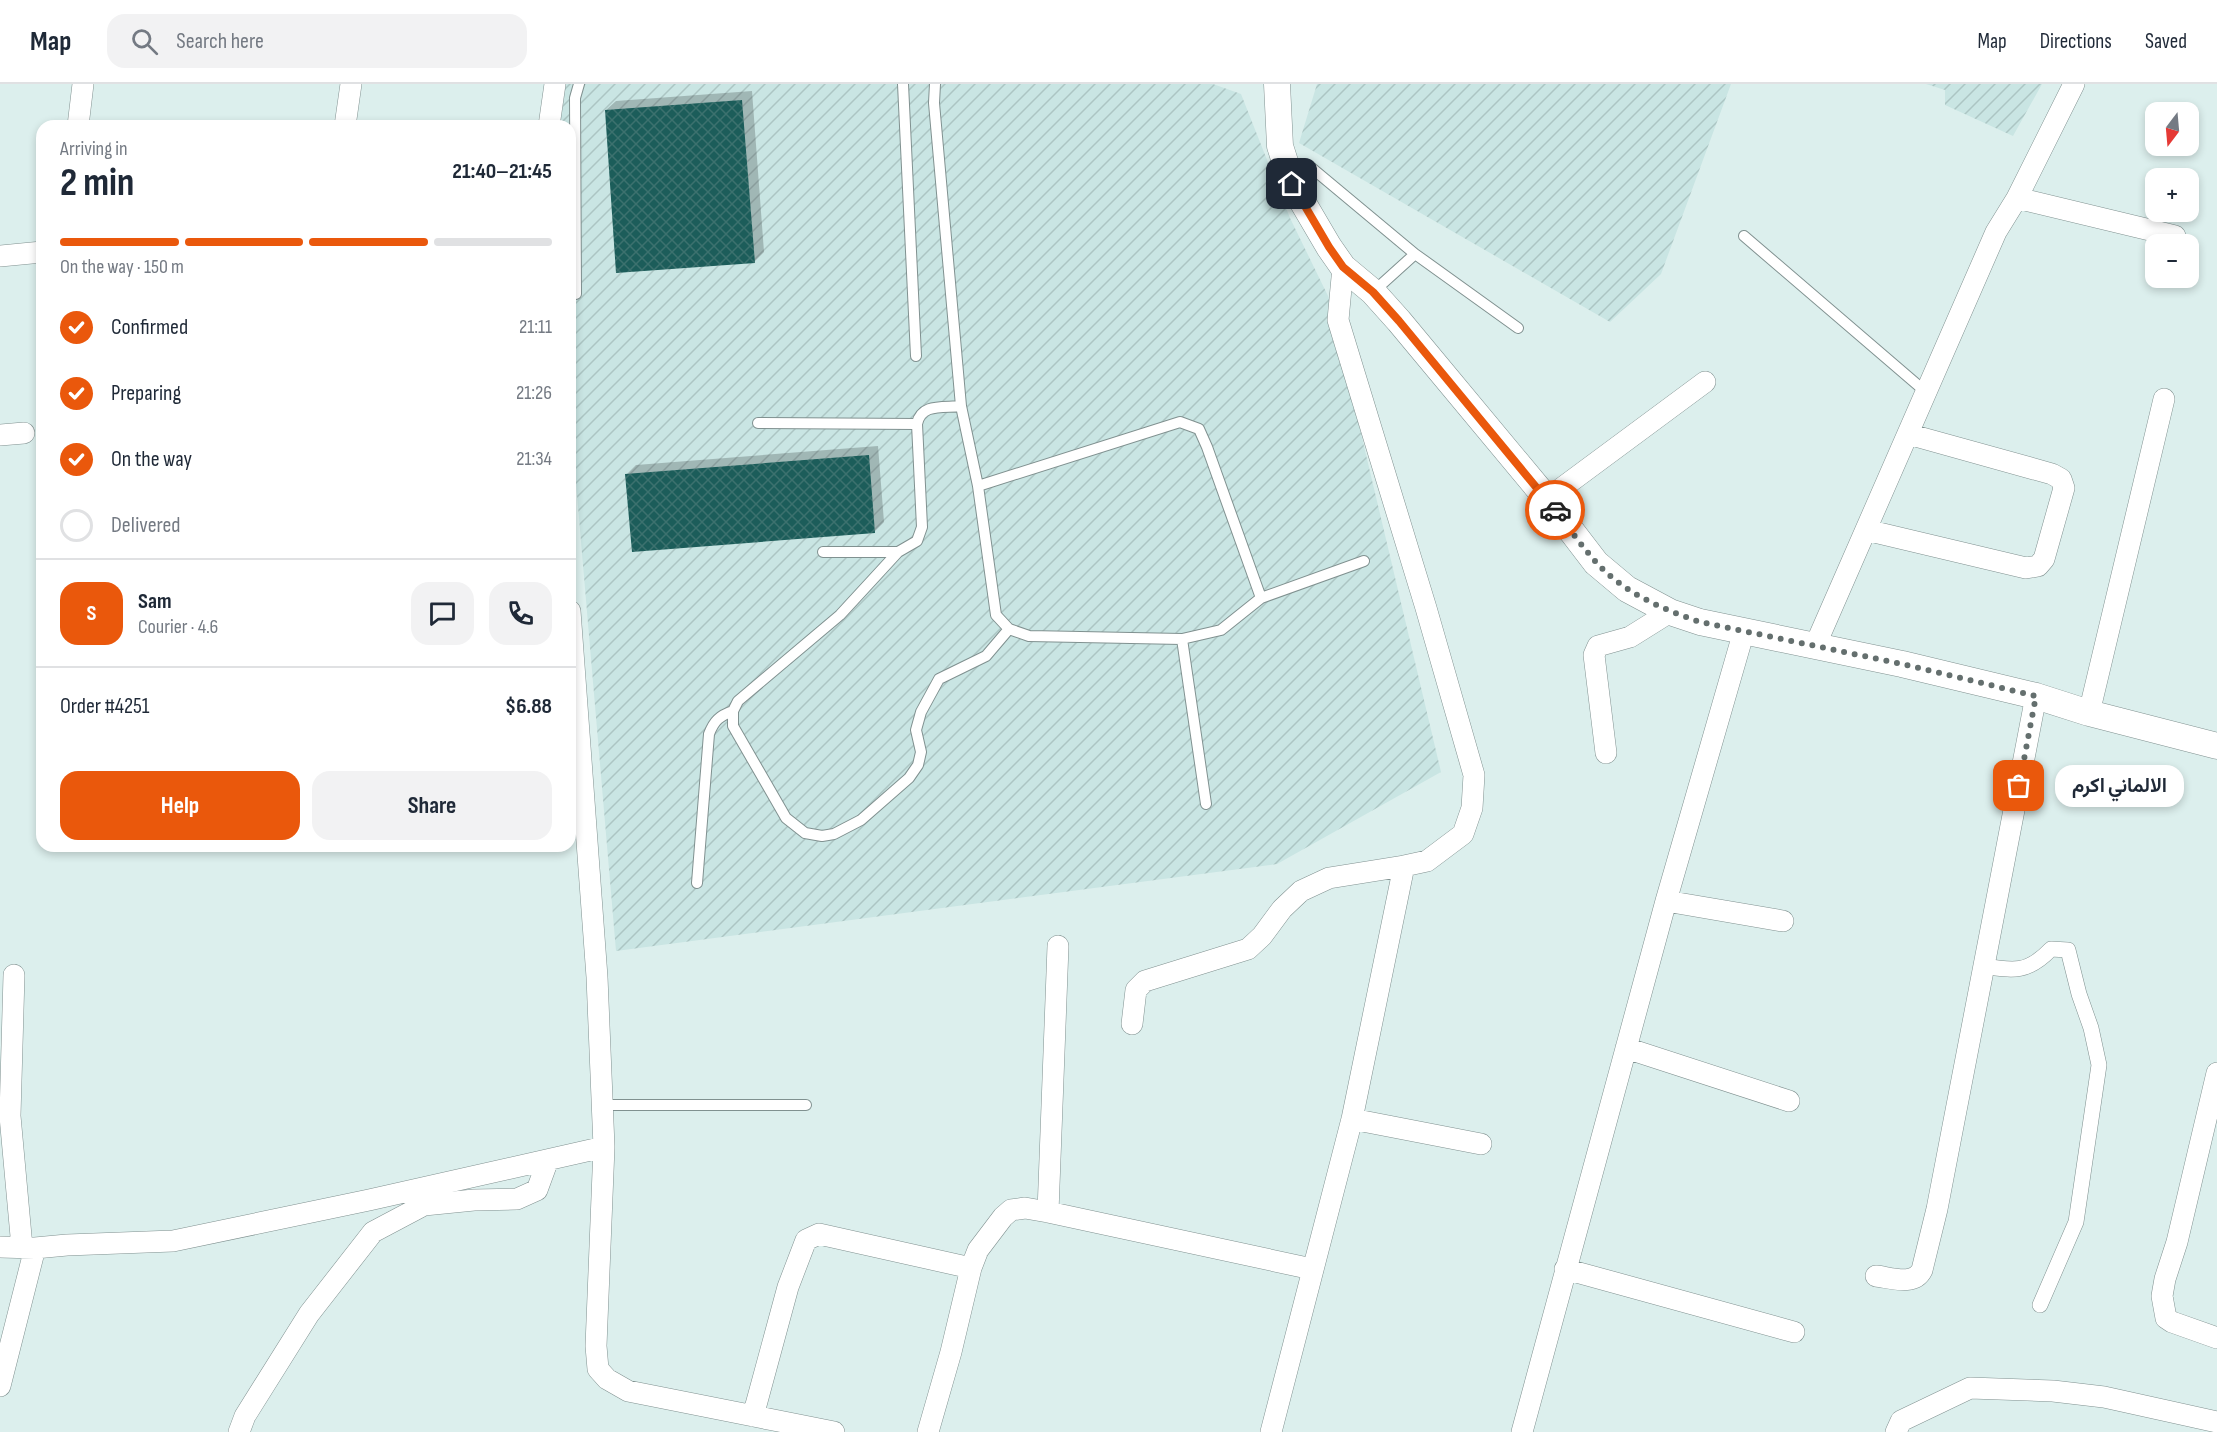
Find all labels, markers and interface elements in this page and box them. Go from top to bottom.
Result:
search box [107,14,527,68]
text: Map [30,25,71,58]
icon: search [128,25,161,58]
text: Search here [176,28,264,55]
text: Map [1977,29,2007,54]
text: Directions [2040,29,2112,54]
text: Saved [2145,29,2187,54]
north arrow [2145,102,2199,156]
map controls [2145,102,2199,288]
text: Arriving in [60,137,128,161]
text: 21:40–21:45 [452,158,552,185]
pin [1266,158,1317,209]
text: 2 min [60,160,134,207]
icon: home [1275,167,1308,200]
button: + [2145,168,2199,222]
button: − [2145,234,2199,288]
text: On the way · 150 m [60,255,184,279]
icon: check [60,311,93,344]
text: Confirmed [111,314,188,341]
text: 21:11 [519,315,552,339]
icon: check [60,377,93,410]
text: Preparing [111,380,181,407]
text: 21:26 [516,381,552,405]
icon: check [60,443,93,476]
text: On the way [111,446,192,473]
text: 21:34 [516,447,552,471]
courier [1525,480,1585,540]
icon: car [1539,494,1572,527]
text: Delivered [111,512,180,539]
button: chat [411,582,474,645]
button: phone [489,582,552,645]
text: Sam [138,588,172,615]
text: S [87,600,96,627]
text: Courier · 4.6 [138,615,218,639]
text: Order #4251 [60,693,150,720]
text: $6.88 [505,693,552,720]
pin [1993,760,2044,811]
callout: الالماني اكرم [2055,765,2184,807]
icon: bag [2002,769,2035,802]
button: Help [60,771,300,840]
button: Share [312,771,552,840]
text: الالماني اكرم [2072,774,2167,798]

